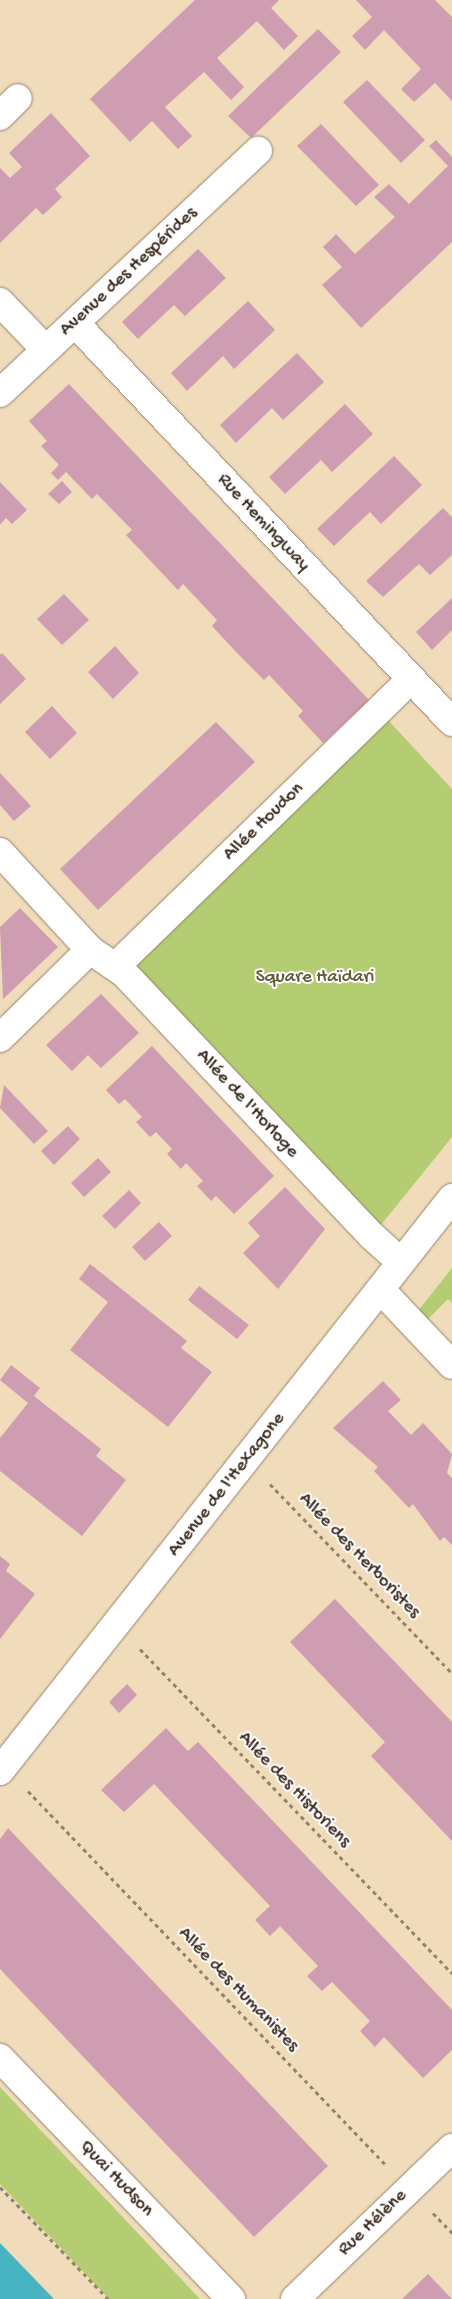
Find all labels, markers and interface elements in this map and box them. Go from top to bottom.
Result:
street label: Avenue des Hespérides [56,202,202,342]
street label: Rue Hemingway [212,469,314,577]
street label: Allée Houdon [219,778,309,866]
park label: Square Haïdari [256,967,374,989]
street label: Allée de l'Horloge [191,1045,303,1163]
street label: Avenue de l'Hexagone [164,1408,290,1562]
street label: Allée des Herboristes [293,1488,425,1624]
street label: Allée des Historiens [233,1727,355,1853]
street label: Allée des Humanistes [173,1923,303,2057]
street label: Quai Hudson [74,2136,158,2222]
street label: Rue Hélène [334,2185,412,2261]

